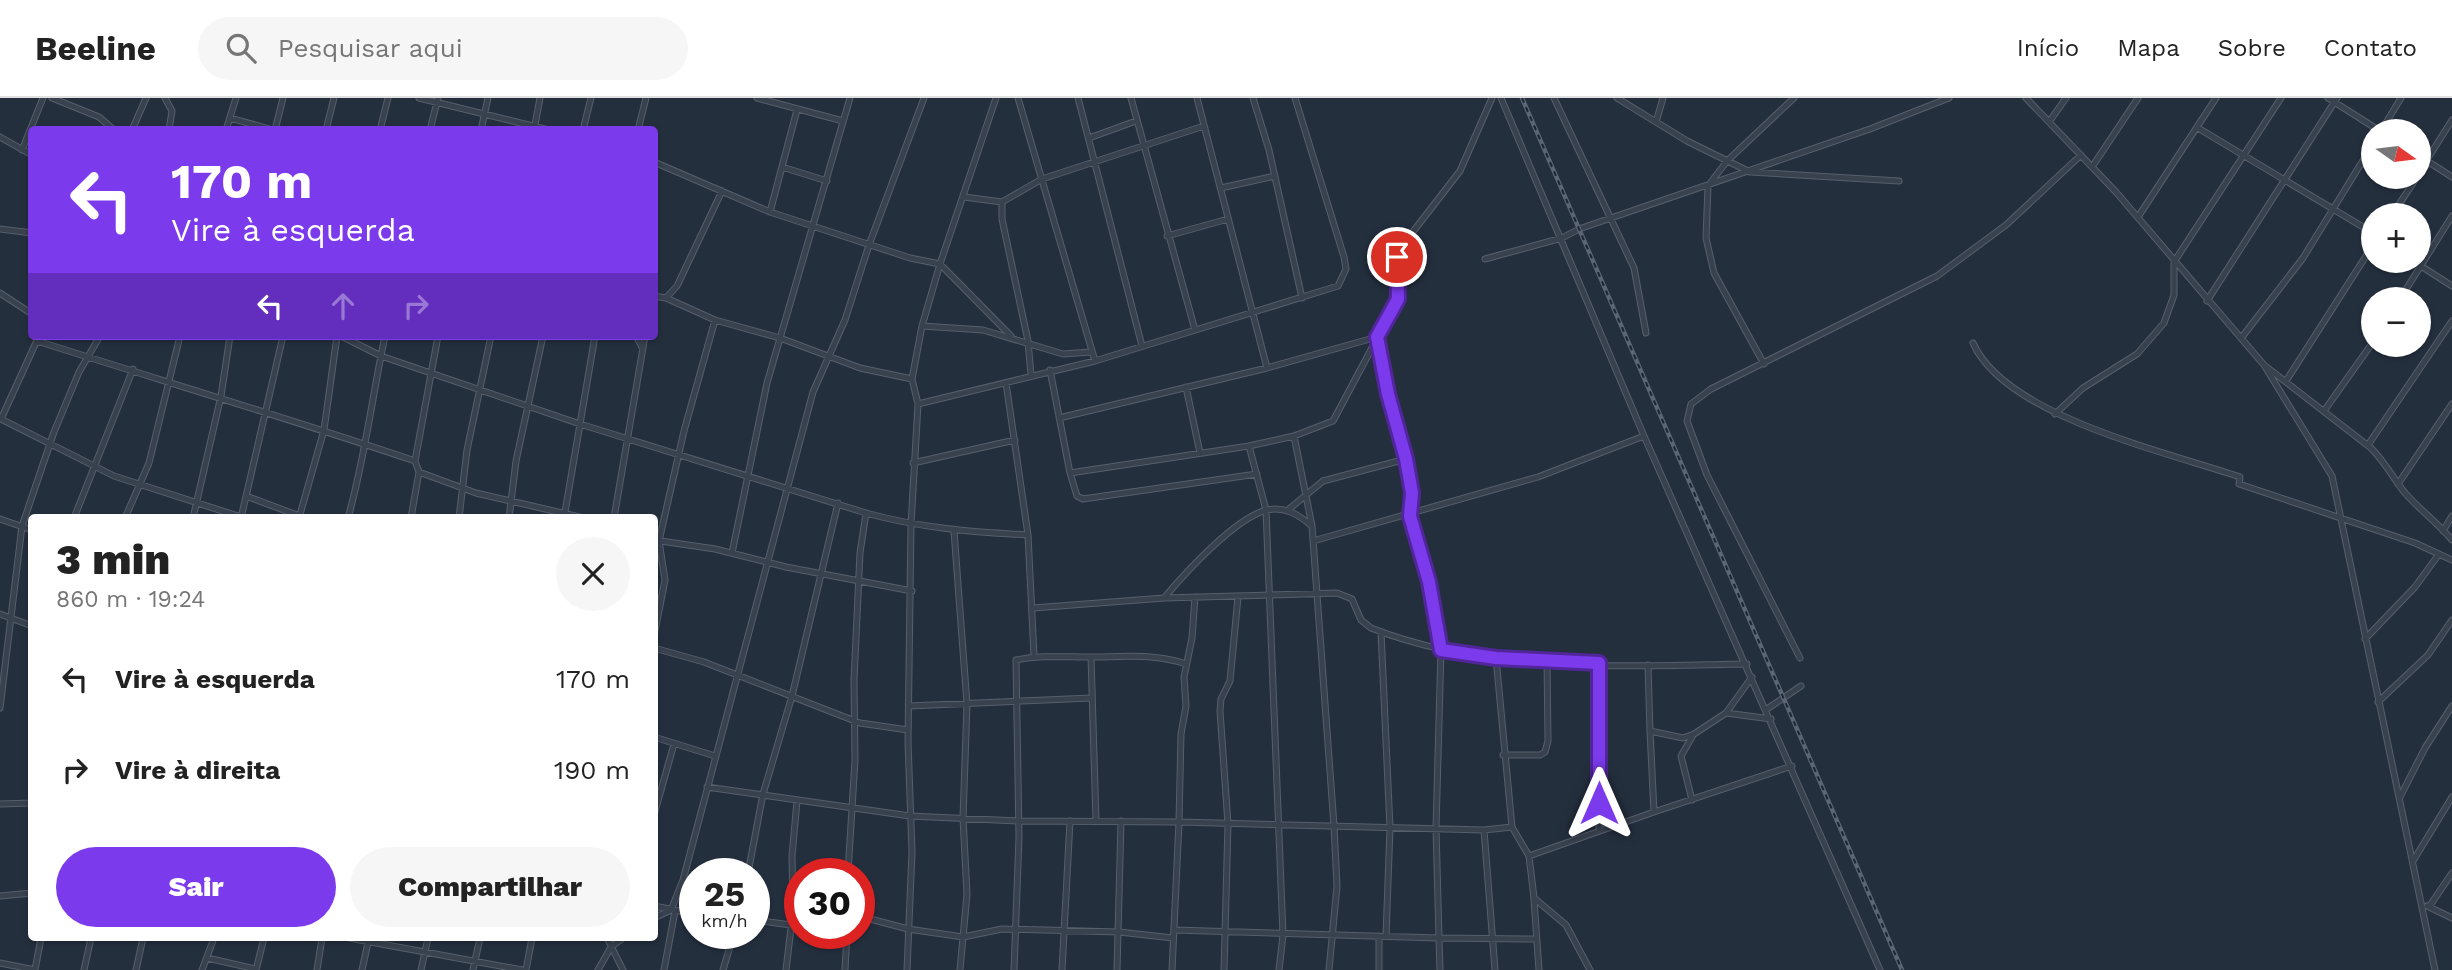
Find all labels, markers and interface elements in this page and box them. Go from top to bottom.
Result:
search box [198,17,688,80]
text: Beeline [35,29,156,68]
icon: search [222,29,260,67]
text: Pesquisar aqui [278,33,463,63]
text: Início [2017,34,2079,62]
text: Mapa [2117,34,2180,62]
text: Sobre [2218,34,2286,62]
text: Contato [2324,34,2417,62]
north arrow [2361,119,2431,189]
map controls [2361,119,2431,357]
text: 170 m [171,152,312,210]
icon: left [56,154,147,245]
button: + [2361,203,2431,273]
text: Vire à esquerda [171,211,415,249]
pin [1367,227,1427,287]
icon: arrive [1378,238,1416,276]
icon: left [251,287,289,325]
icon: ahead [324,287,362,325]
icon: right [397,287,435,325]
button: − [2361,287,2431,357]
text: 3 min [56,535,170,584]
button: close [556,537,630,611]
text: 860 m · 19:24 [56,586,205,613]
icon: left [56,660,94,698]
text: Vire à esquerda [115,664,315,694]
text: 170 m [556,664,630,694]
icon: right [56,751,94,789]
text: Vire à direita [115,755,280,785]
text: 190 m [554,755,630,785]
position arrow [1562,766,1636,840]
button: Sair [56,847,336,927]
button: Compartilhar [350,847,630,927]
speed limit sign: 30 [784,858,875,949]
text: 25 [704,873,745,915]
text: km/h [701,910,748,931]

